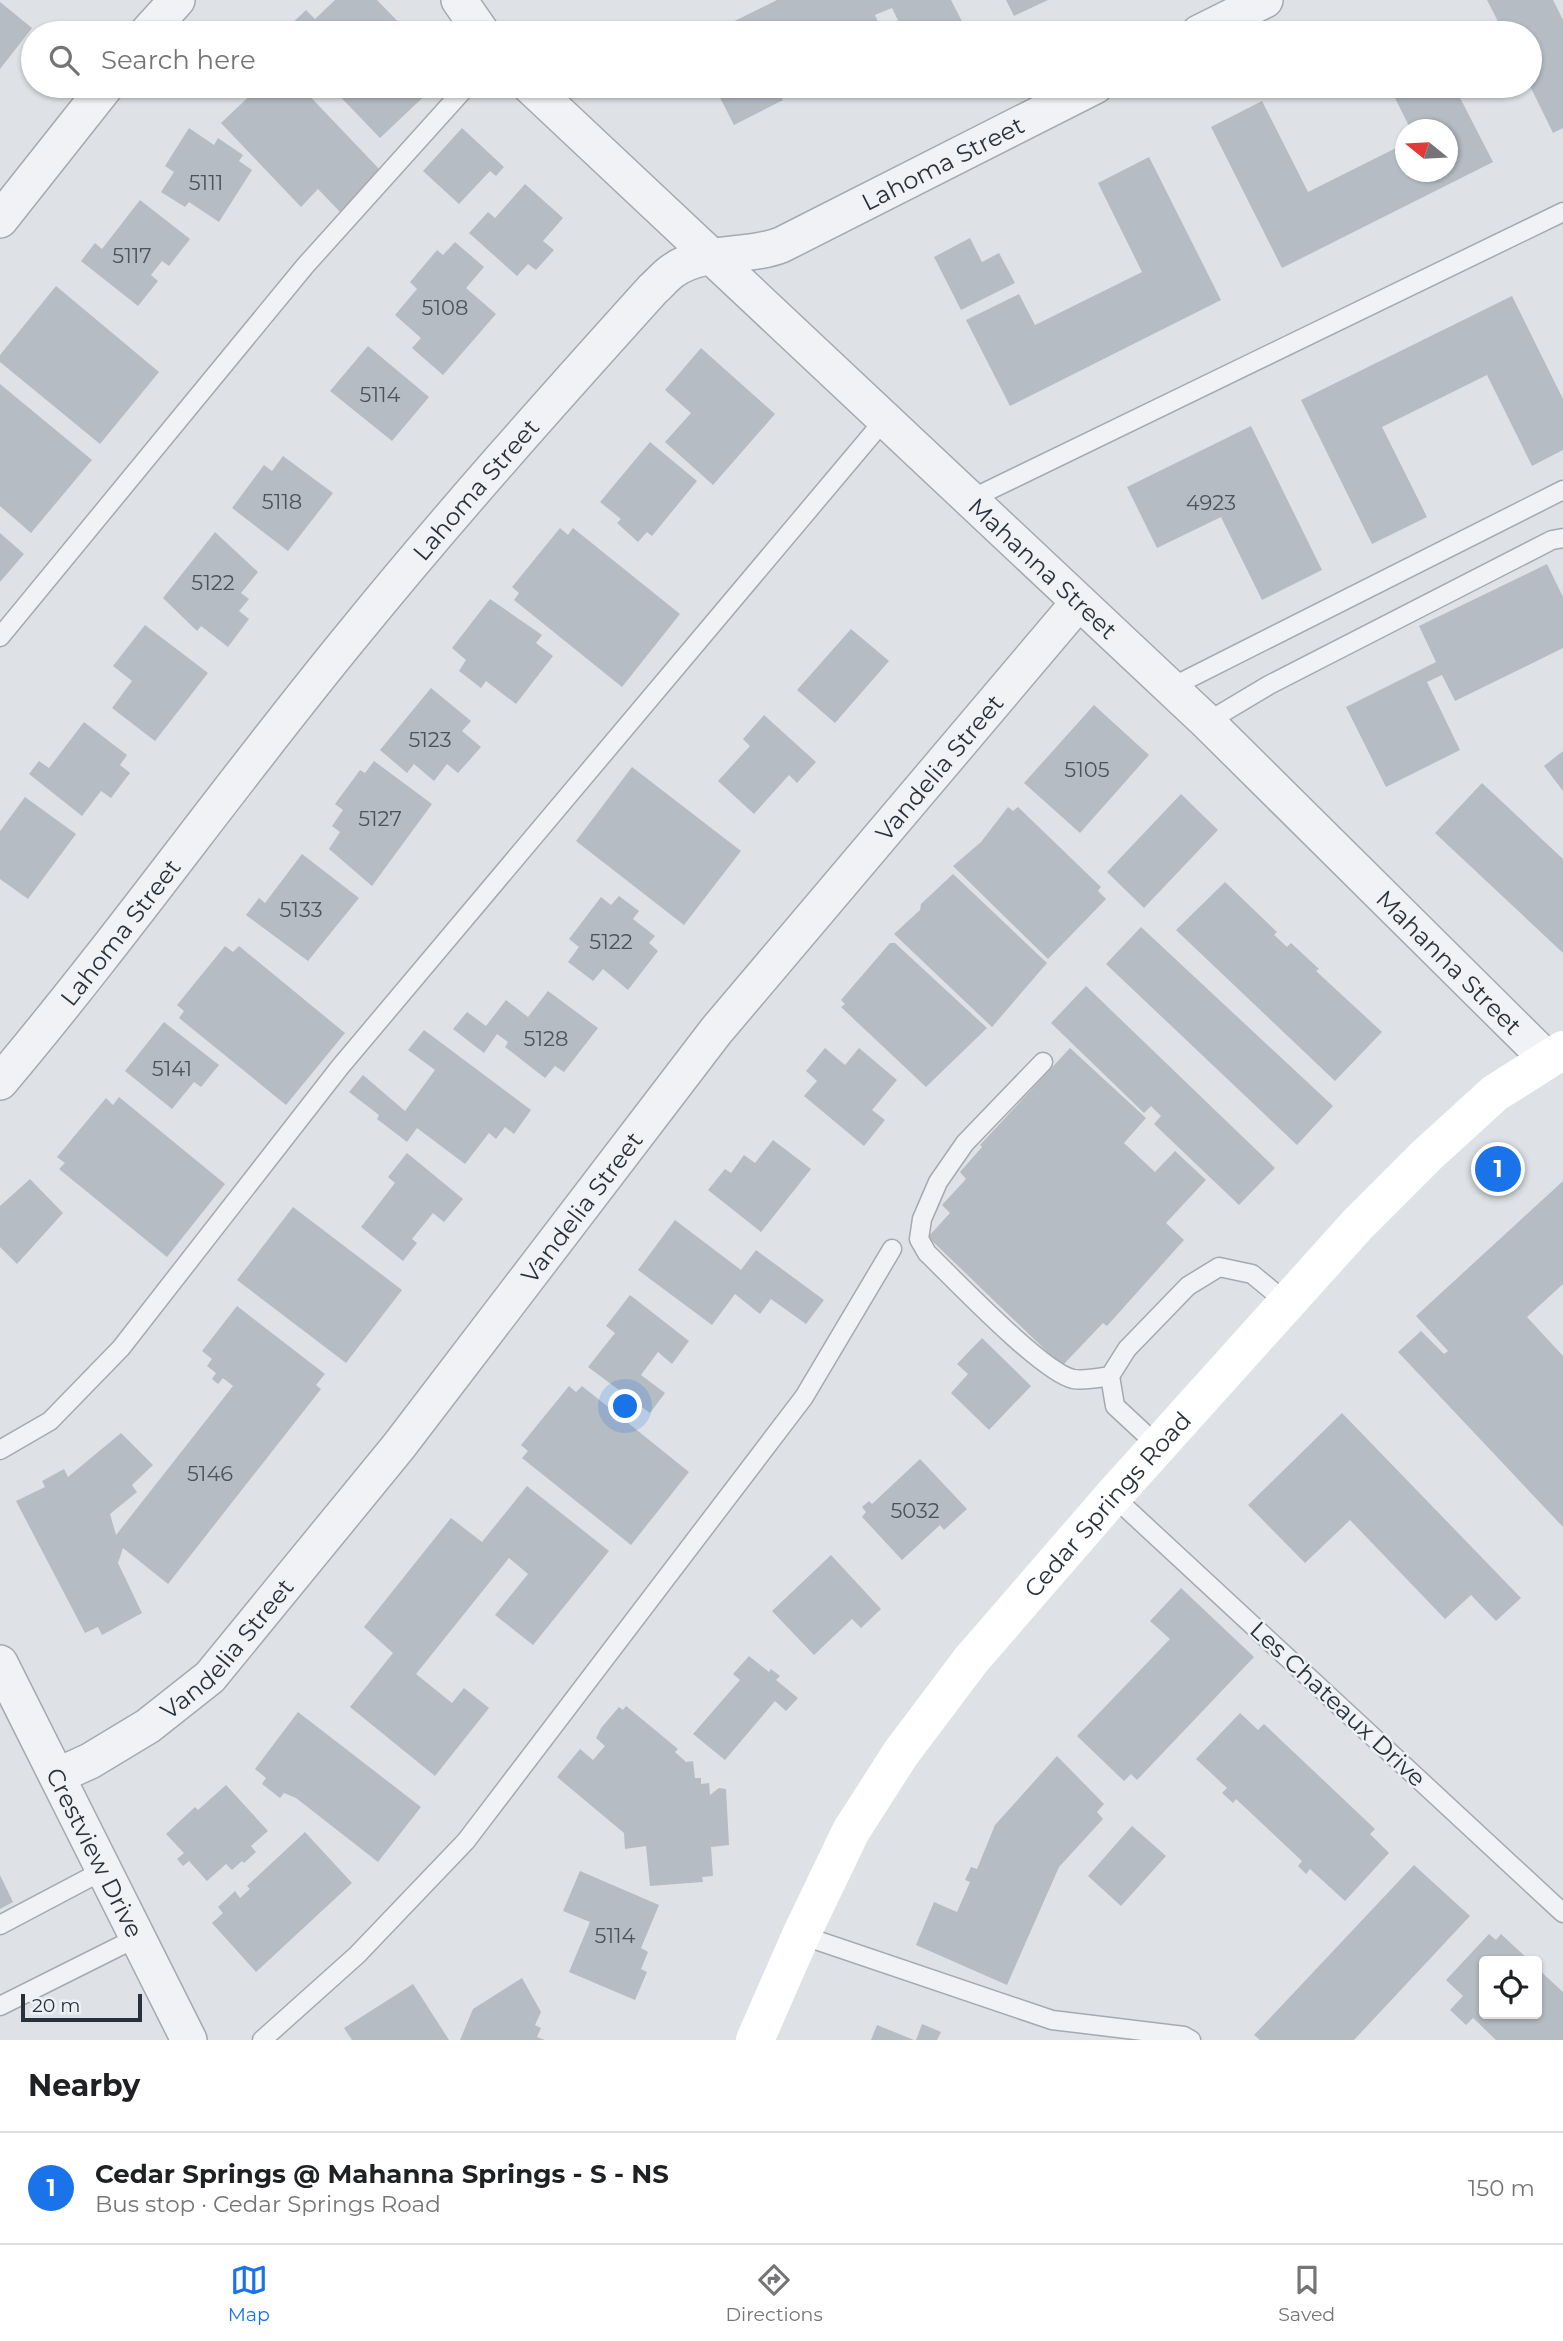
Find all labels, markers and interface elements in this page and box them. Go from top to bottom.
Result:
search box [21,21,1542,98]
icon: search [45,41,83,79]
text: Search here [101,44,256,76]
street label: Lahoma Street [857,110,1029,216]
north arrow [1395,119,1458,182]
house number: 5111 [189,170,223,195]
house number: 5117 [112,243,152,268]
house number: 5108 [422,295,468,320]
house number: 5114 [360,382,401,407]
street label: Lahoma Street [406,412,545,566]
house number: 5118 [262,489,302,514]
house number: 4923 [1186,490,1236,515]
street label: Mahanna Street [963,491,1124,645]
house number: 5122 [191,570,235,595]
street label: Vandelia Street [869,688,1009,846]
house number: 5123 [408,727,452,752]
house number: 5105 [1064,757,1110,782]
house number: 5127 [358,806,402,831]
street label: Lahoma Street [54,853,186,1011]
street label: Mahanna Street [1371,884,1528,1041]
house number: 5133 [279,897,323,922]
house number: 5122 [589,929,633,954]
house number: 5128 [524,1026,568,1051]
house number: 5141 [152,1056,192,1081]
street label: Vandelia Street [514,1126,649,1289]
pin: 1 [1475,1143,1521,1195]
your location [608,1389,642,1423]
street label: Cedar Springs Road [1018,1405,1197,1603]
house number: 5146 [187,1461,233,1486]
house number: 5032 [890,1498,940,1523]
street label: Vandelia Street [154,1572,299,1725]
street label: Les Chateaux Drive [1244,1615,1432,1793]
street label: Crestview Drive [40,1763,150,1942]
house number: 5114 [595,1923,636,1948]
map controls [1479,1956,1542,2019]
button: locate [1479,1956,1542,2019]
scale bar [21,1991,142,2023]
text: 20 m [32,1994,80,2017]
text: Nearby [28,2067,140,2104]
text: Cedar Springs @ Mahanna Springs - S - NS [95,2158,669,2190]
text: 1 [46,2174,56,2202]
text: 150 m [1468,2174,1535,2202]
text: Bus stop · Cedar Springs Road [95,2190,441,2218]
tab: Map [228,2261,270,2326]
tab: Directions [725,2261,823,2326]
tab: Saved [1278,2261,1335,2326]

